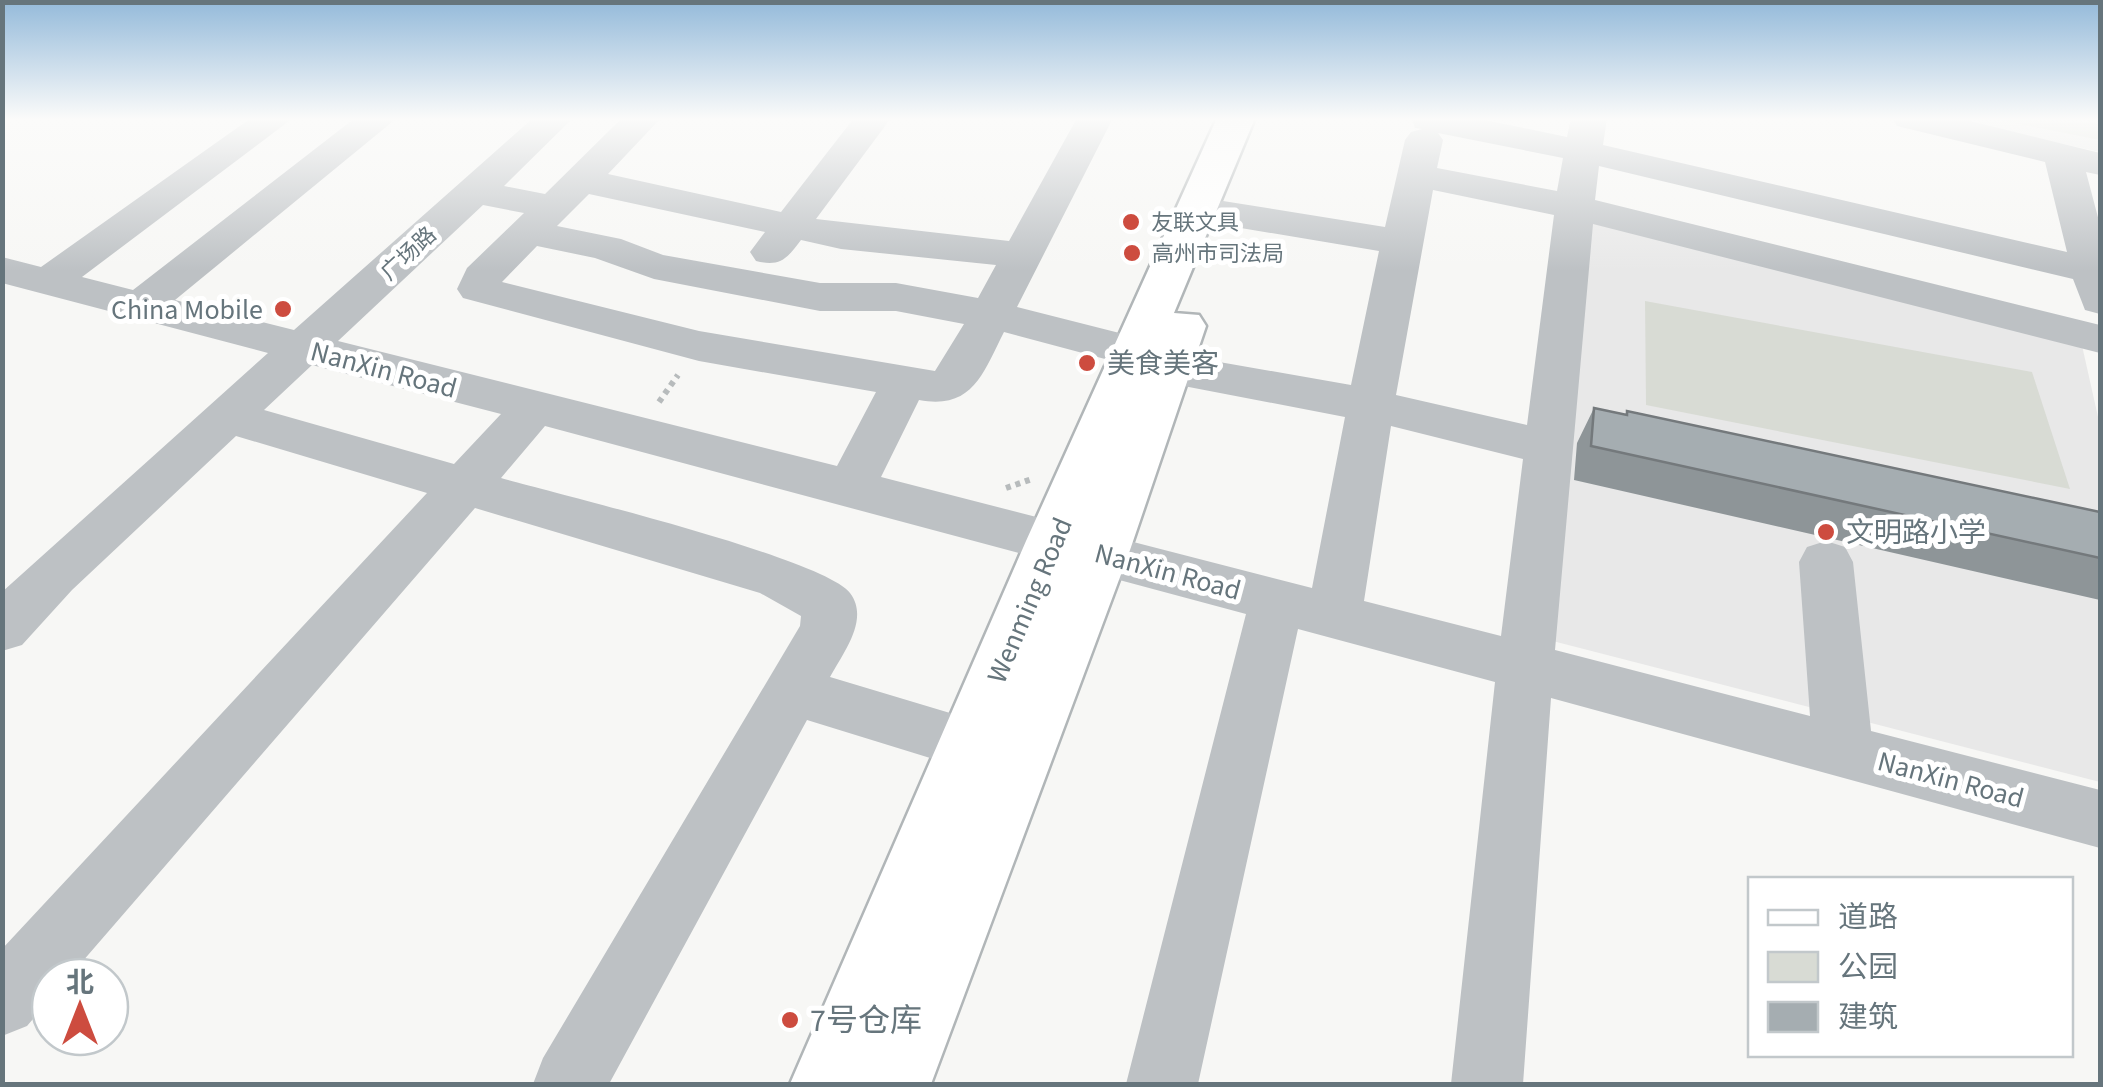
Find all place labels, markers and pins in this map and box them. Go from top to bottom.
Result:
place label: 友联文具 [1151,207,1239,239]
marker: 友联文具 [1120,211,1142,233]
place label: 高州市司法局 [1152,238,1284,270]
marker: 高州市司法局 [1121,242,1143,264]
place label: China Mobile [111,290,263,330]
marker: China Mobile [272,298,294,320]
place label: 美食美客 [1107,344,1219,384]
marker: 美食美客 [1076,352,1098,374]
place label: 文明路小学 [1846,513,1986,553]
marker: 文明路小学 [1815,521,1837,543]
place label: 7号仓库 [810,998,922,1044]
marker: 7号仓库 [779,1009,801,1031]

